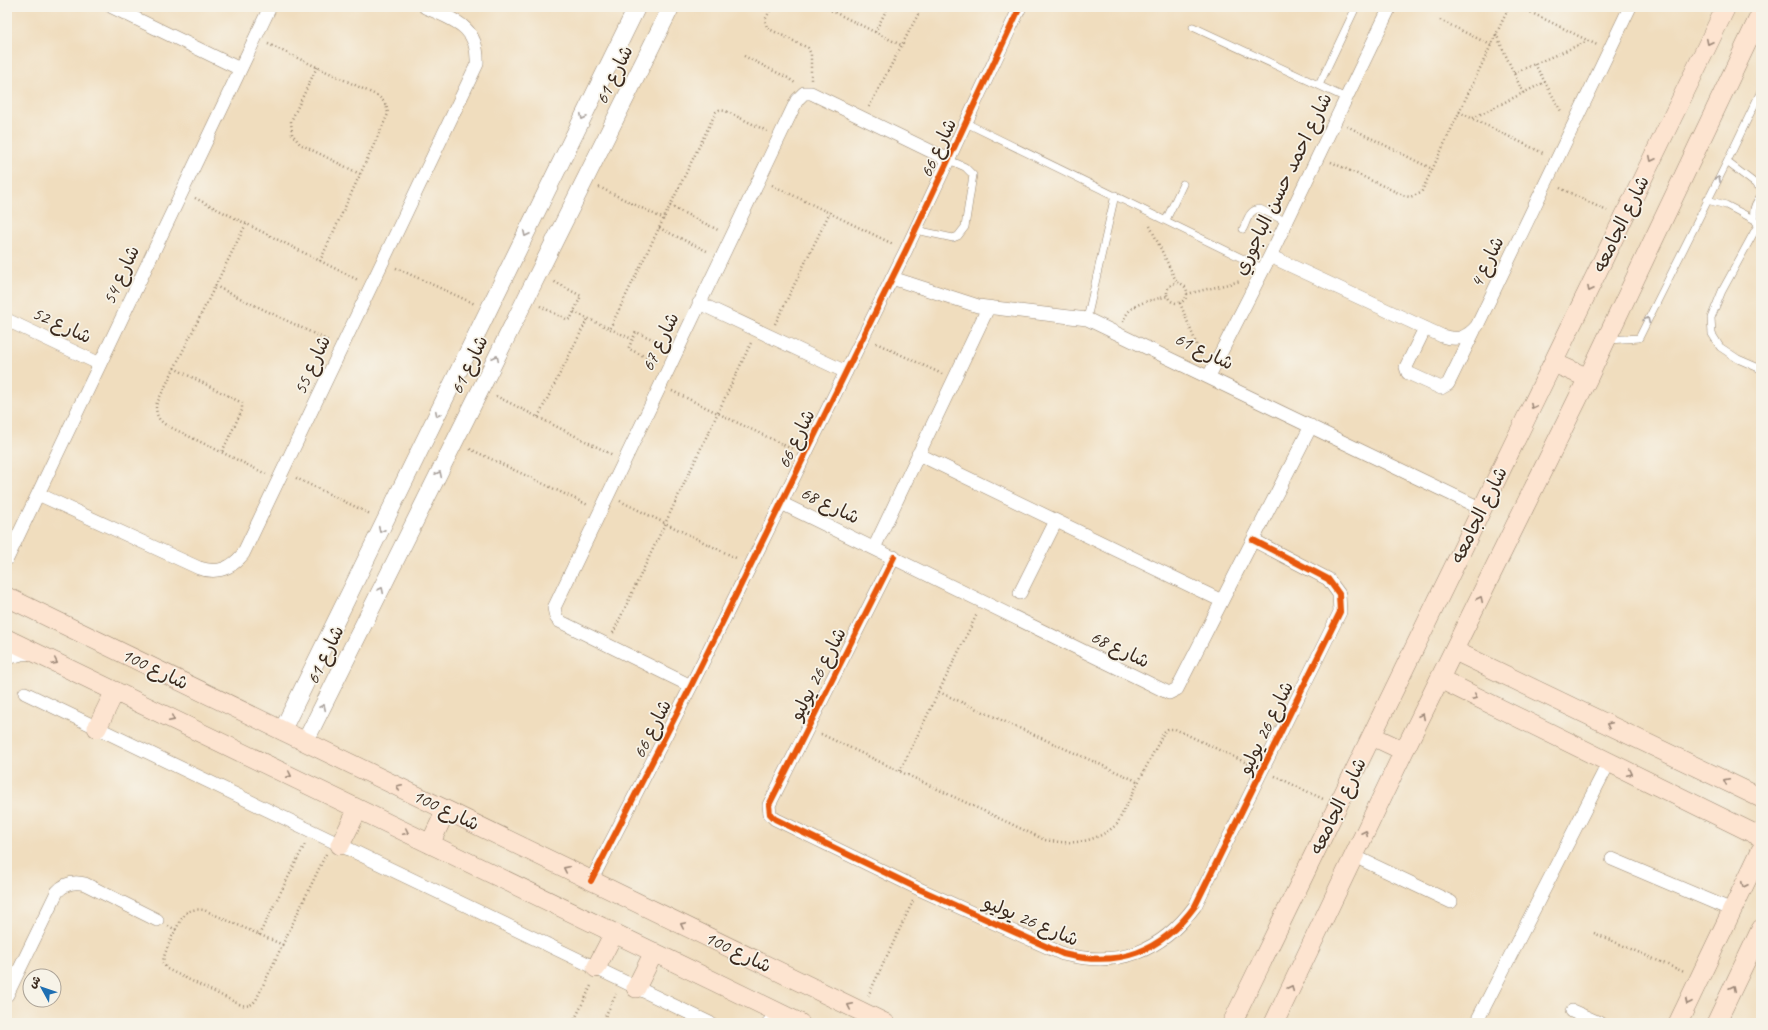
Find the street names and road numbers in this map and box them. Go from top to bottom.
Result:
street label: شارع 61 [589,42,639,109]
street label: شارع احمد حسن الباجوري [1228,89,1339,280]
street label: شارع 66 [914,114,963,182]
street label: شارع الجامعه [1587,172,1656,277]
street label: شارع 4 [1464,232,1511,292]
street label: شارع 54 [97,241,146,309]
street label: شارع 52 [28,301,96,350]
street label: شارع 67 [635,309,685,376]
street label: شارع 61 [1170,326,1237,376]
street label: شارع 55 [288,331,337,399]
street label: شارع 61 [444,332,494,399]
street label: شارع 66 [771,406,821,473]
street label: شارع الجامعه [1445,463,1514,568]
street label: شارع 68 [796,480,863,530]
street label: شارع 61 [300,622,350,689]
street label: شارع 26 يوليو [784,623,853,726]
street label: شارع 68 [1086,624,1153,674]
street label: شارع 100 [117,643,192,696]
street label: شارع 26 يوليو [1233,677,1300,780]
street label: شارع 66 [627,696,678,763]
street label: شارع الجامعه [1304,754,1373,859]
street label: شارع 100 [408,784,483,837]
street label: شارع 26 يوليو [978,890,1082,953]
street label: شارع 100 [700,926,775,979]

